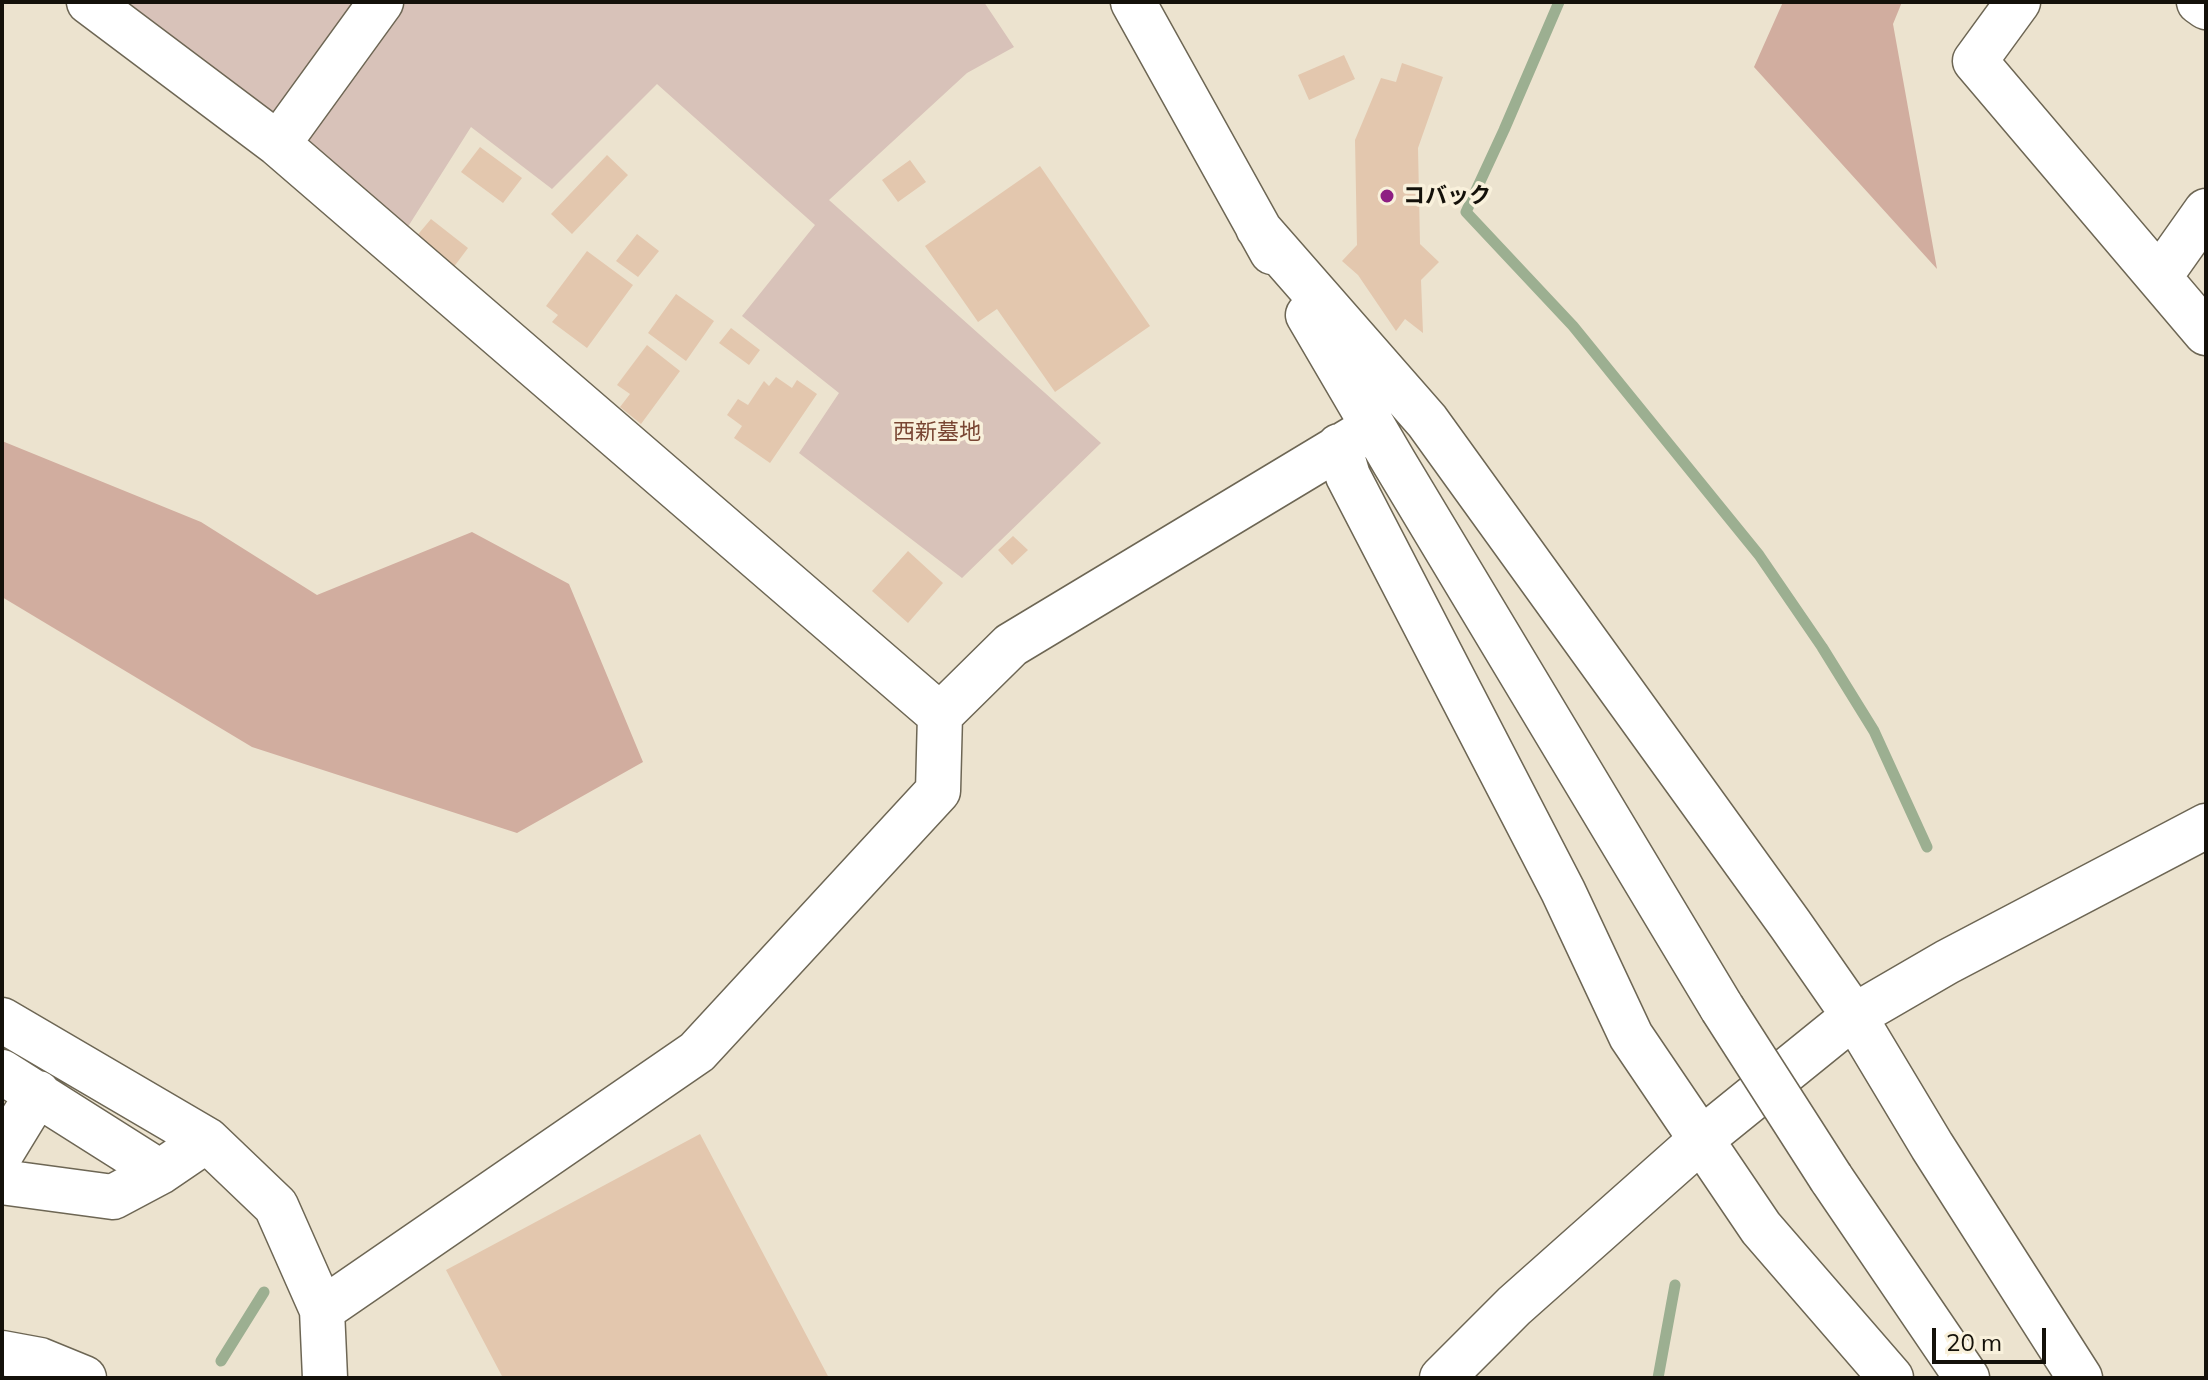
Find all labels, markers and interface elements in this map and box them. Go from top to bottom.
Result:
place label: コバック [1403,183,1491,209]
marker: コバック [1378,187,1396,205]
park label: 西新墓地 [893,419,981,445]
scale bar [1936,1312,2050,1362]
text: 20 m [1946,1327,2002,1357]

